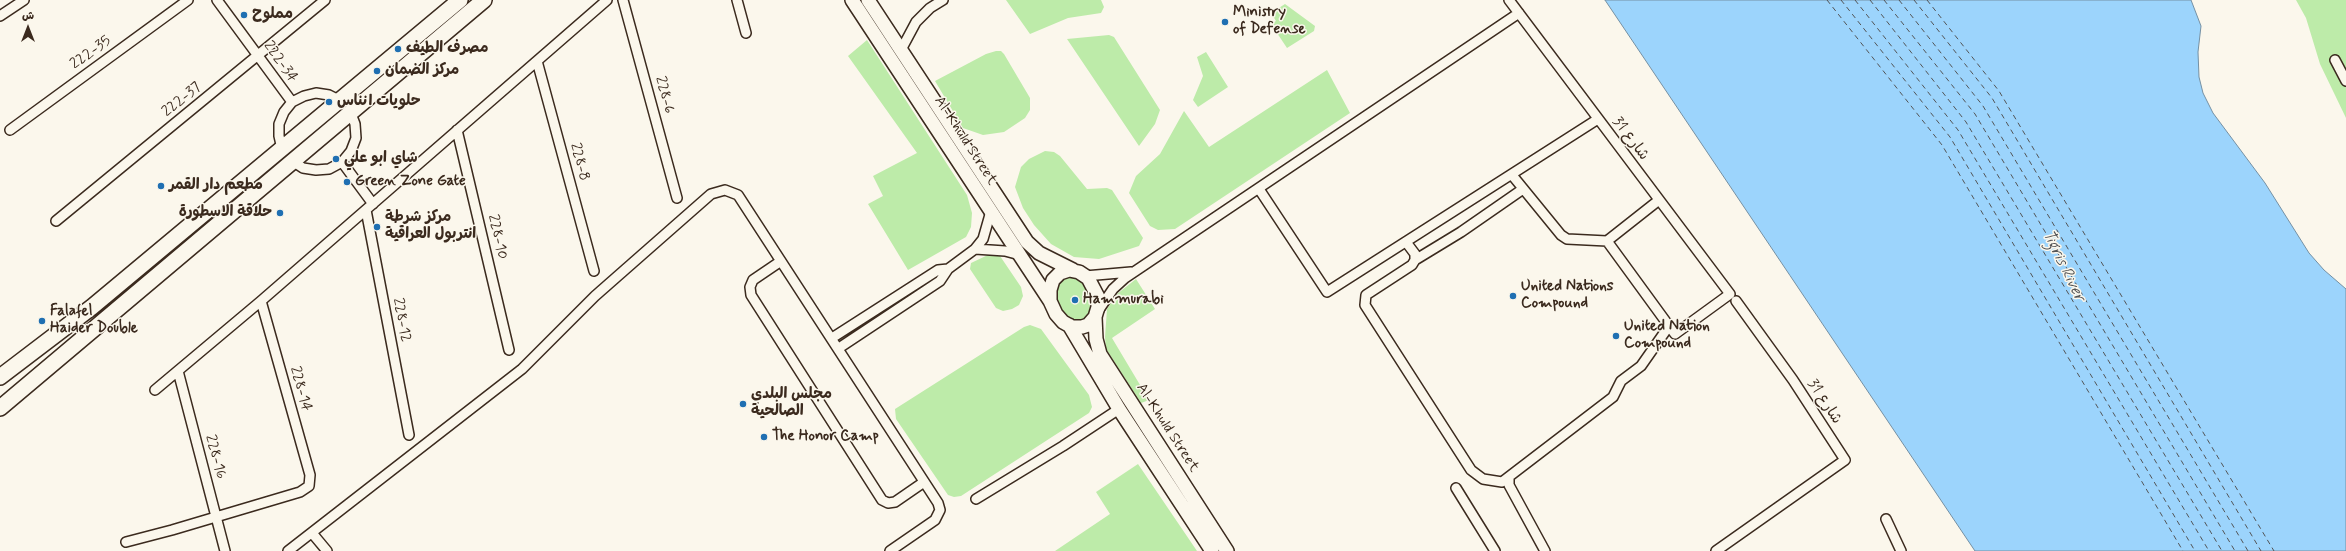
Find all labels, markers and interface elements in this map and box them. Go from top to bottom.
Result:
place label: Ministry of Defense [1233,4,1306,39]
place label: مملوح [252,6,293,24]
north arrow [8,8,48,48]
text: ش [22,9,34,23]
marker: مملوح [239,10,249,20]
marker: Ministry of Defense [1220,17,1230,27]
street label: 222-35 [67,32,115,74]
street label: 222-34 [259,38,301,86]
place label: مصرف الطيف [406,40,488,58]
marker: مصرف الطيف [393,44,403,54]
place label: مركز الضمان [385,62,459,80]
marker: مركز الضمان [372,66,382,76]
street label: 228-6 [650,74,678,116]
street label: 222-37 [159,79,205,121]
place label: حلويات انناس [337,93,421,111]
street label: Al-Khuld Street [930,93,1000,189]
marker: حلويات انناس [324,97,334,107]
street label: شارع 31 [1608,114,1652,164]
street label: 228-8 [565,141,593,183]
place label: شاي ابو علي [344,150,418,168]
marker: شاي ابو علي [331,154,341,164]
place label: Green Zone Gate [355,173,466,191]
place label: مطعم دار القمر [169,177,263,195]
marker: Green Zone Gate [342,177,352,187]
marker: مطعم دار القمر [156,181,166,191]
place label: حلاقة الاسطورة [179,204,272,222]
marker: حلاقة الاسطورة [275,208,285,218]
place label: مركز شرطة انتربول العراقية [385,209,476,244]
street label: 228-10 [483,213,511,261]
marker: مركز شرطة انتربول العراقية [372,222,382,232]
water label: Tigris River [2038,227,2088,305]
place label: United Nations Compound [1521,278,1614,313]
place label: Hammurabi [1083,291,1164,309]
marker: United Nations Compound [1508,291,1518,301]
marker: Hammurabi [1070,295,1080,305]
street label: 228-12 [388,296,414,344]
place label: Falafel Haider Double [50,303,138,338]
marker: Falafel Haider Double [37,316,47,326]
place label: United Nation Compound [1624,318,1710,353]
marker: United Nation Compound [1611,331,1621,341]
street label: 228-14 [285,364,315,414]
street label: شارع 31 [1803,376,1845,428]
street label: Al-Khuld Street [1132,380,1202,476]
place label: مجلس البلدي الصالحية [751,386,832,421]
marker: مجلس البلدي الصالحية [738,399,748,409]
place label: The Honor Camp [772,428,879,446]
marker: The Honor Camp [759,432,769,442]
street label: 228-16 [200,433,230,481]

